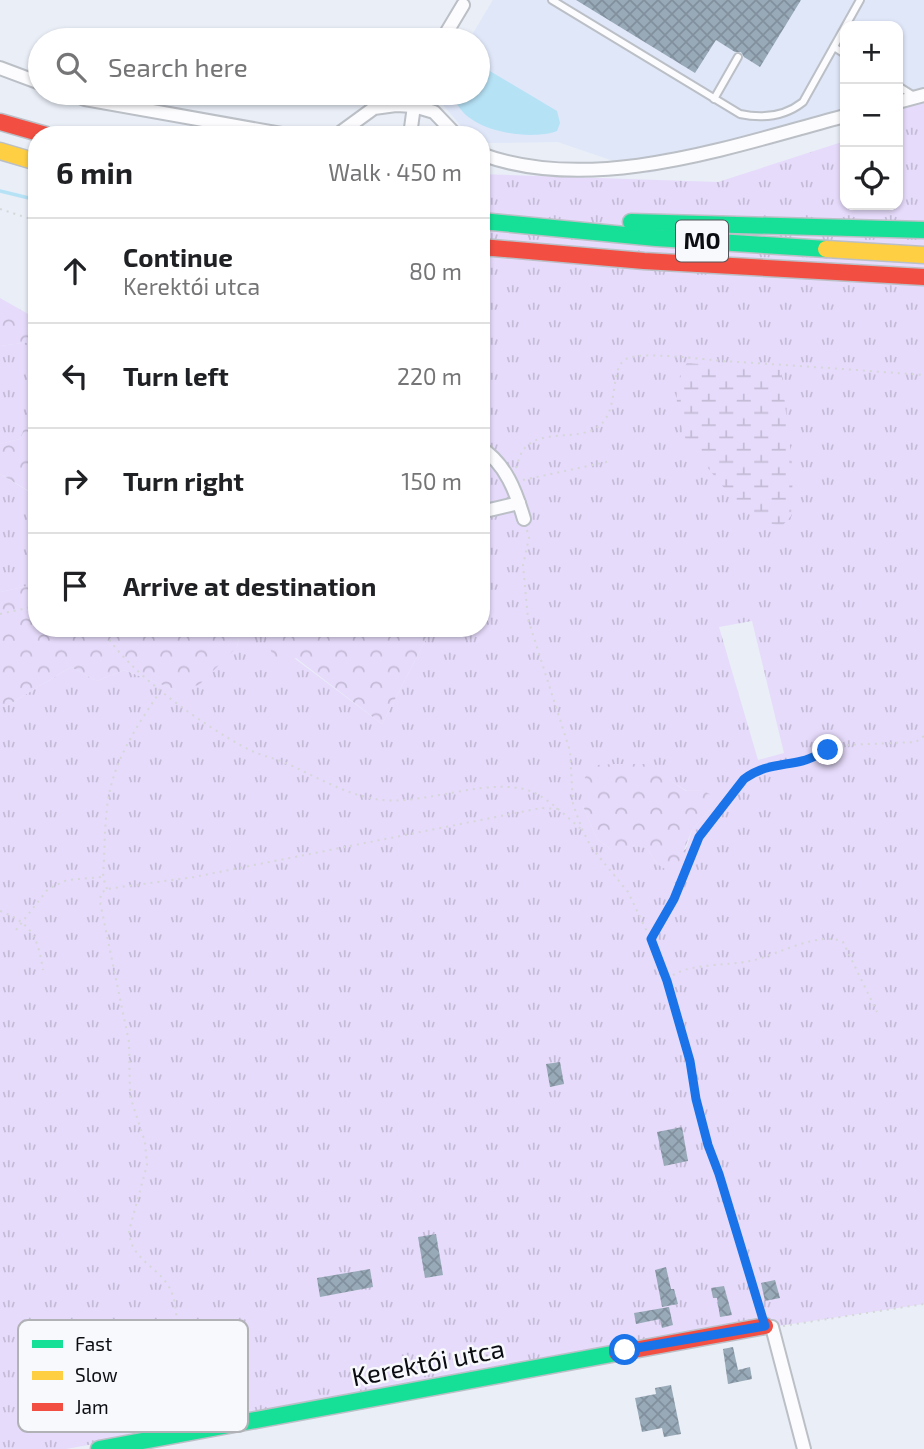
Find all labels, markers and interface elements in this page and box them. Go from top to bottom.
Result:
map controls [840,21,903,210]
button: + [840,21,903,84]
search box [28,28,490,105]
icon: search [52,48,90,86]
text: Search here [108,51,248,82]
button: − [840,84,903,147]
button: locate [840,147,903,210]
text: 6 min [56,154,133,190]
text: Walk · 450 m [328,158,462,186]
road number: M0 [676,221,728,262]
text: Continue [123,241,233,272]
icon: ahead [56,252,94,290]
text: 80 m [409,257,462,285]
text: Kerektói utca [123,272,260,300]
icon: left [56,357,94,395]
text: Turn left [123,360,229,391]
text: 220 m [397,362,462,390]
icon: right [56,462,94,500]
text: Turn right [123,465,244,496]
text: 150 m [401,467,462,495]
icon: arrive [56,567,94,605]
text: Arrive at destination [123,570,376,601]
route end [812,734,843,765]
legend [18,1320,248,1432]
text: Fast [75,1332,112,1355]
street label: Kerektói utca [349,1332,507,1392]
route start [609,1334,640,1365]
text: Slow [75,1363,118,1386]
text: Jam [75,1395,109,1418]

